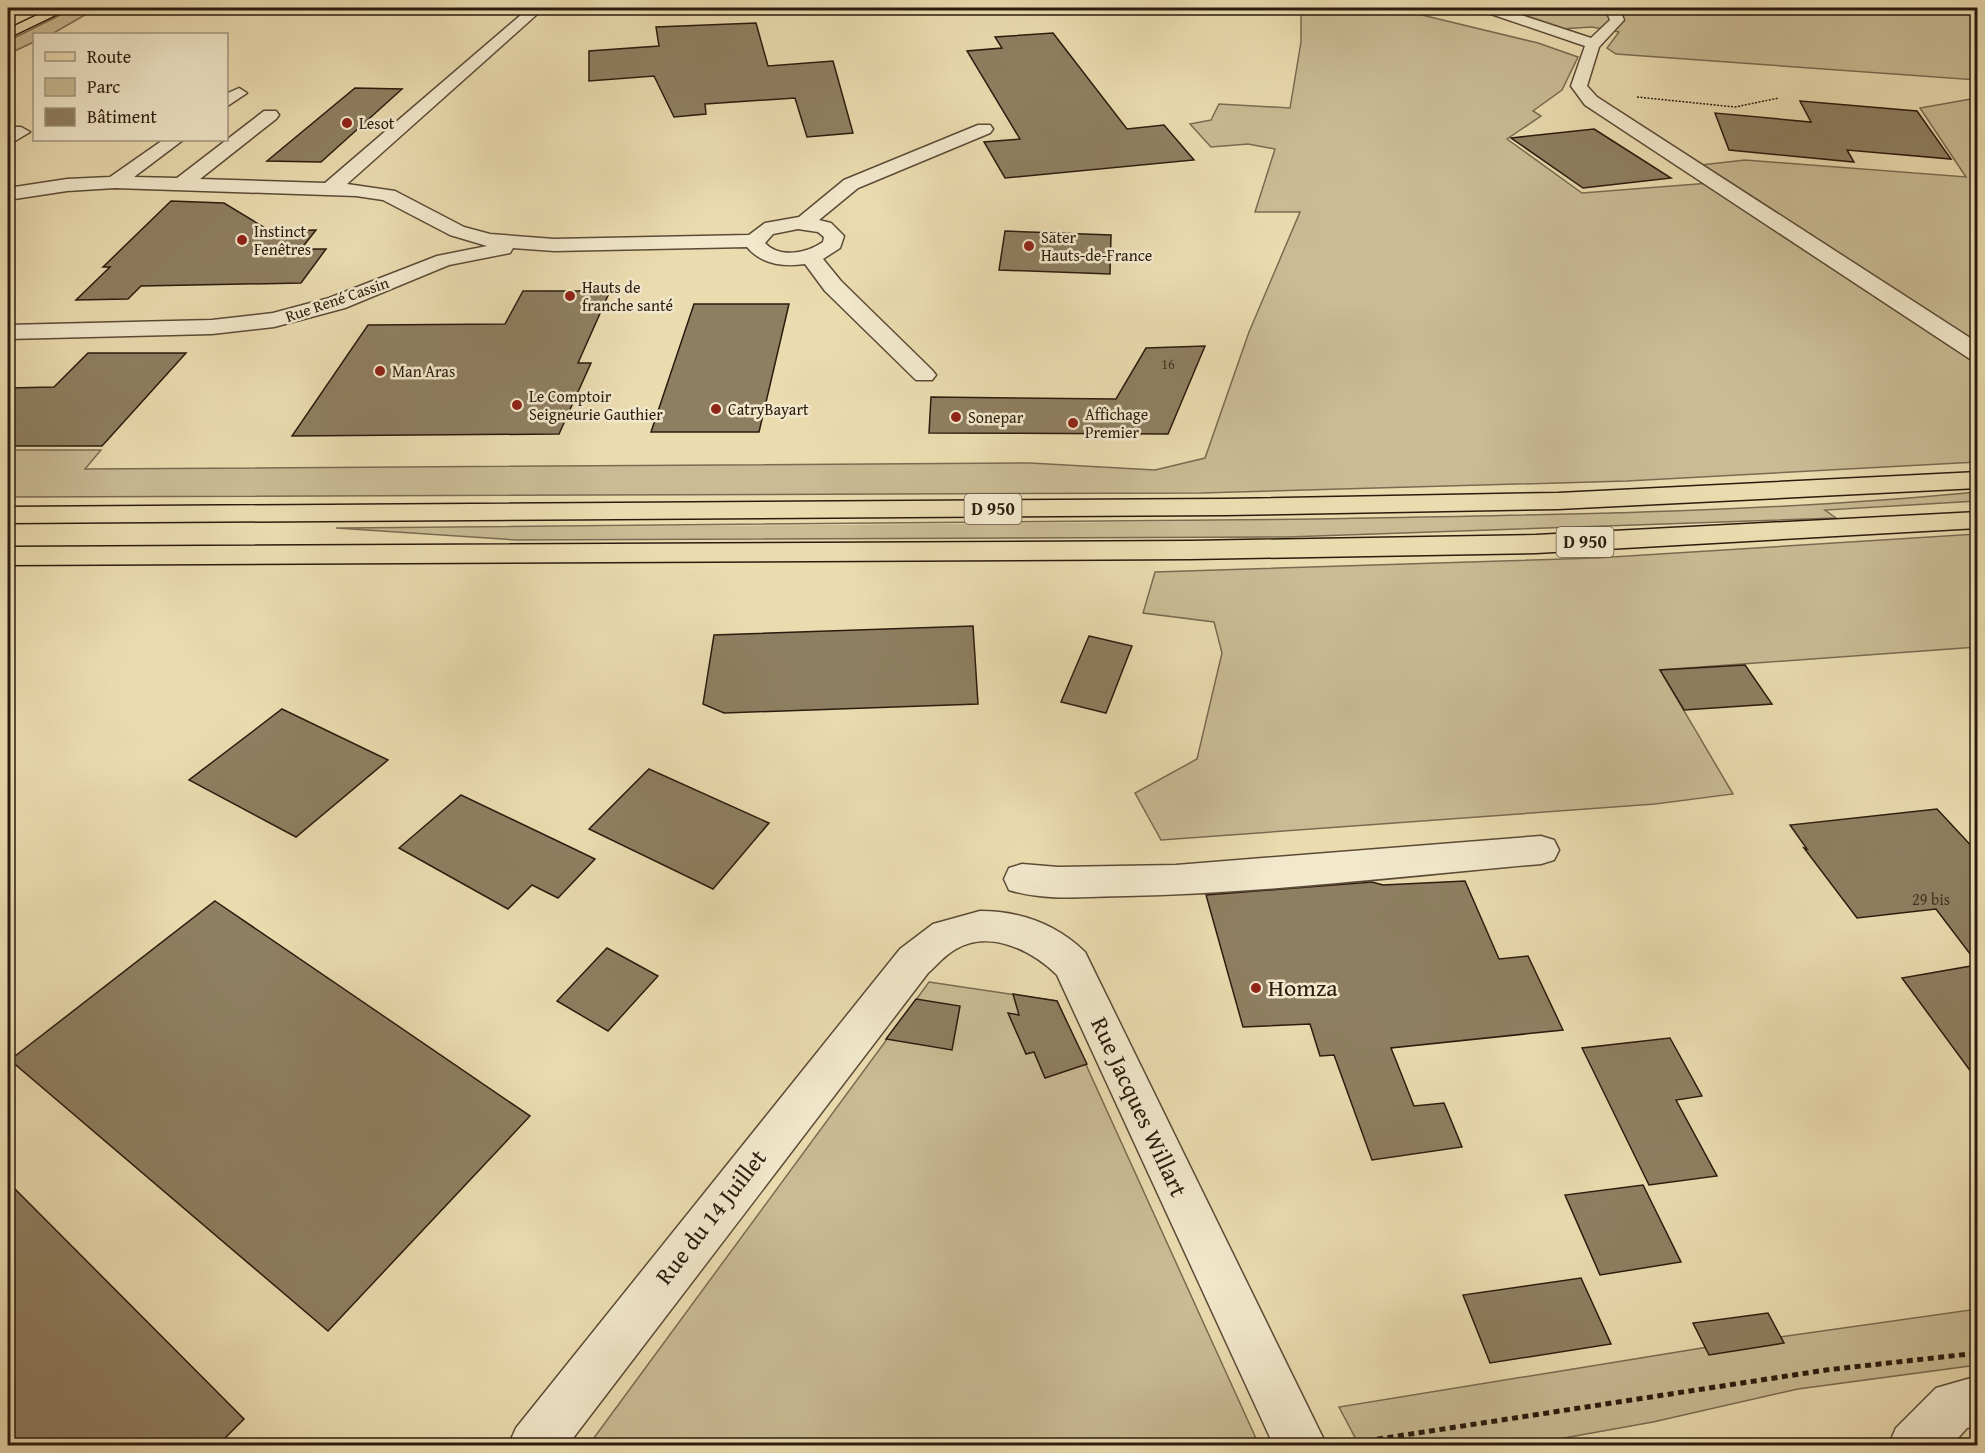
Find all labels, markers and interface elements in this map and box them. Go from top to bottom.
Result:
legend [33,33,228,141]
text: Route [87,43,131,70]
text: Parc [87,73,120,100]
text: Bâtiment [87,103,157,130]
place label: Lesot [359,111,395,135]
marker: Lesot [340,116,354,130]
place label: Instinct Fenêtres [254,219,311,261]
place label: Sater Hauts-de-France [1041,225,1152,267]
marker: Instinct Fenêtres [235,233,249,247]
marker: Sater Hauts-de-France [1022,239,1036,253]
street label: Rue René Cassin [282,270,392,328]
place label: Hauts de franche santé [582,275,673,317]
marker: Hauts de franche santé [563,289,577,303]
house number: 16 [1161,354,1175,374]
place label: Man Aras [392,359,455,383]
marker: Man Aras [373,364,387,378]
place label: Le Comptoir Seigneurie Gauthier [529,384,663,426]
place label: CatryBayart [728,397,809,421]
marker: Le Comptoir Seigneurie Gauthier [510,398,524,412]
marker: CatryBayart [709,402,723,416]
place label: Affichage Premier [1085,402,1148,444]
place label: Sonepar [968,405,1024,429]
marker: Sonepar [949,410,963,424]
marker: Affichage Premier [1066,416,1080,430]
road number: D 950 [964,494,1022,524]
road number: D 950 [1556,527,1614,557]
house number: 29 bis [1912,887,1950,911]
place label: Homza [1268,970,1338,1005]
marker: Homza [1249,981,1263,995]
street label: Rue Jacques Willart [1082,1011,1197,1203]
street label: Rue du 14 Juillet [647,1141,775,1292]

